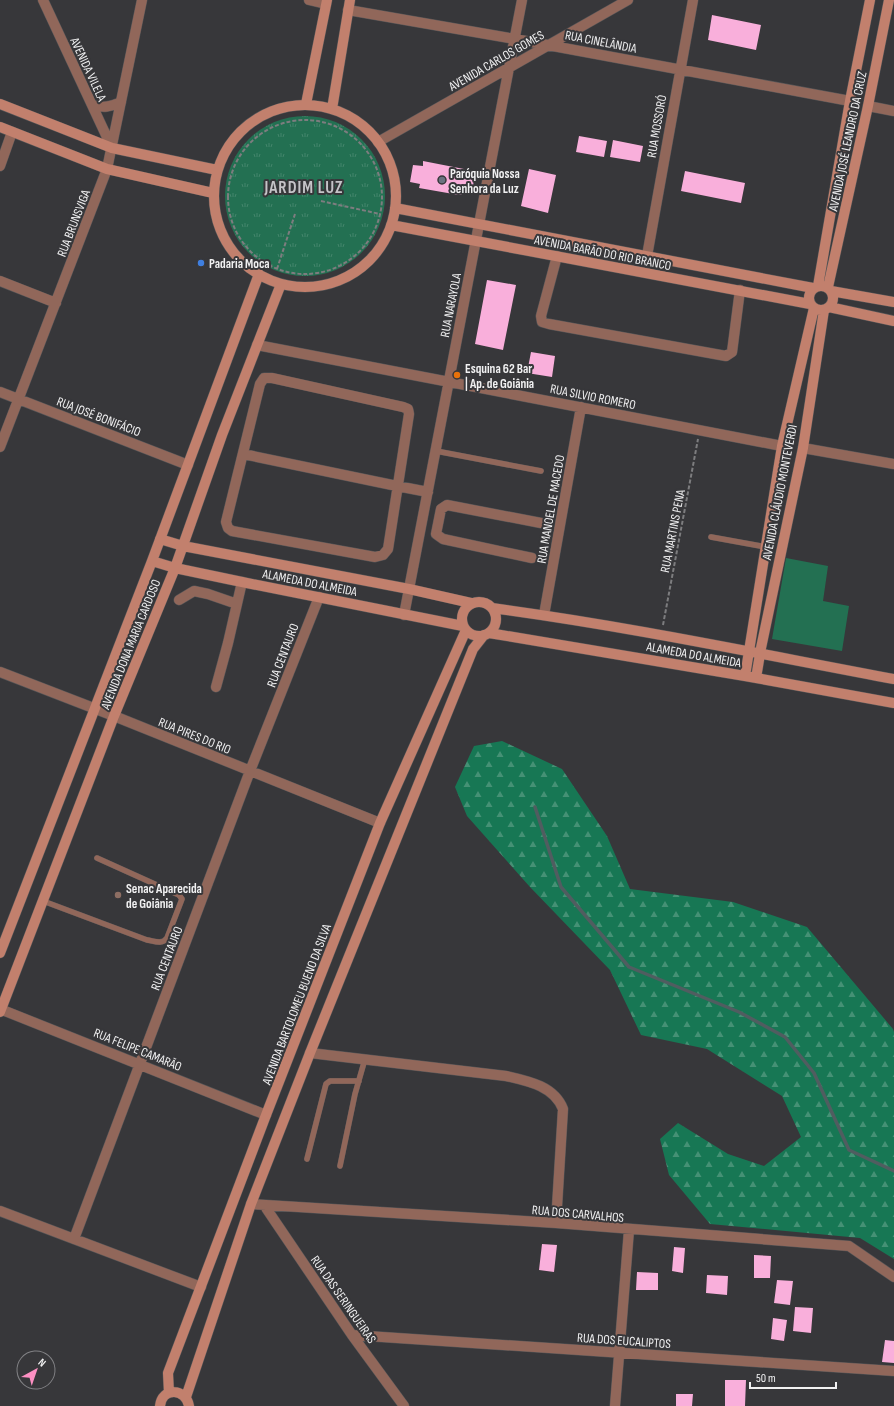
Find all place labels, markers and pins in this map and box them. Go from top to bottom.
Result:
place label: Paróquia Nossa Senhora da Luz [450,166,520,197]
marker: Paróquia Nossa Senhora da Luz [437,175,447,185]
place label: Padaria Moca [209,256,270,272]
marker: Padaria Moca [196,258,206,268]
place label: Esquina 62 Bar | Ap. de Goiânia [465,361,534,392]
marker: Esquina 62 Bar | Ap. de Goiânia [452,370,462,380]
place label: Senac Aparecida de Goiânia [126,881,202,912]
marker: Senac Aparecida de Goiânia [113,890,123,900]

